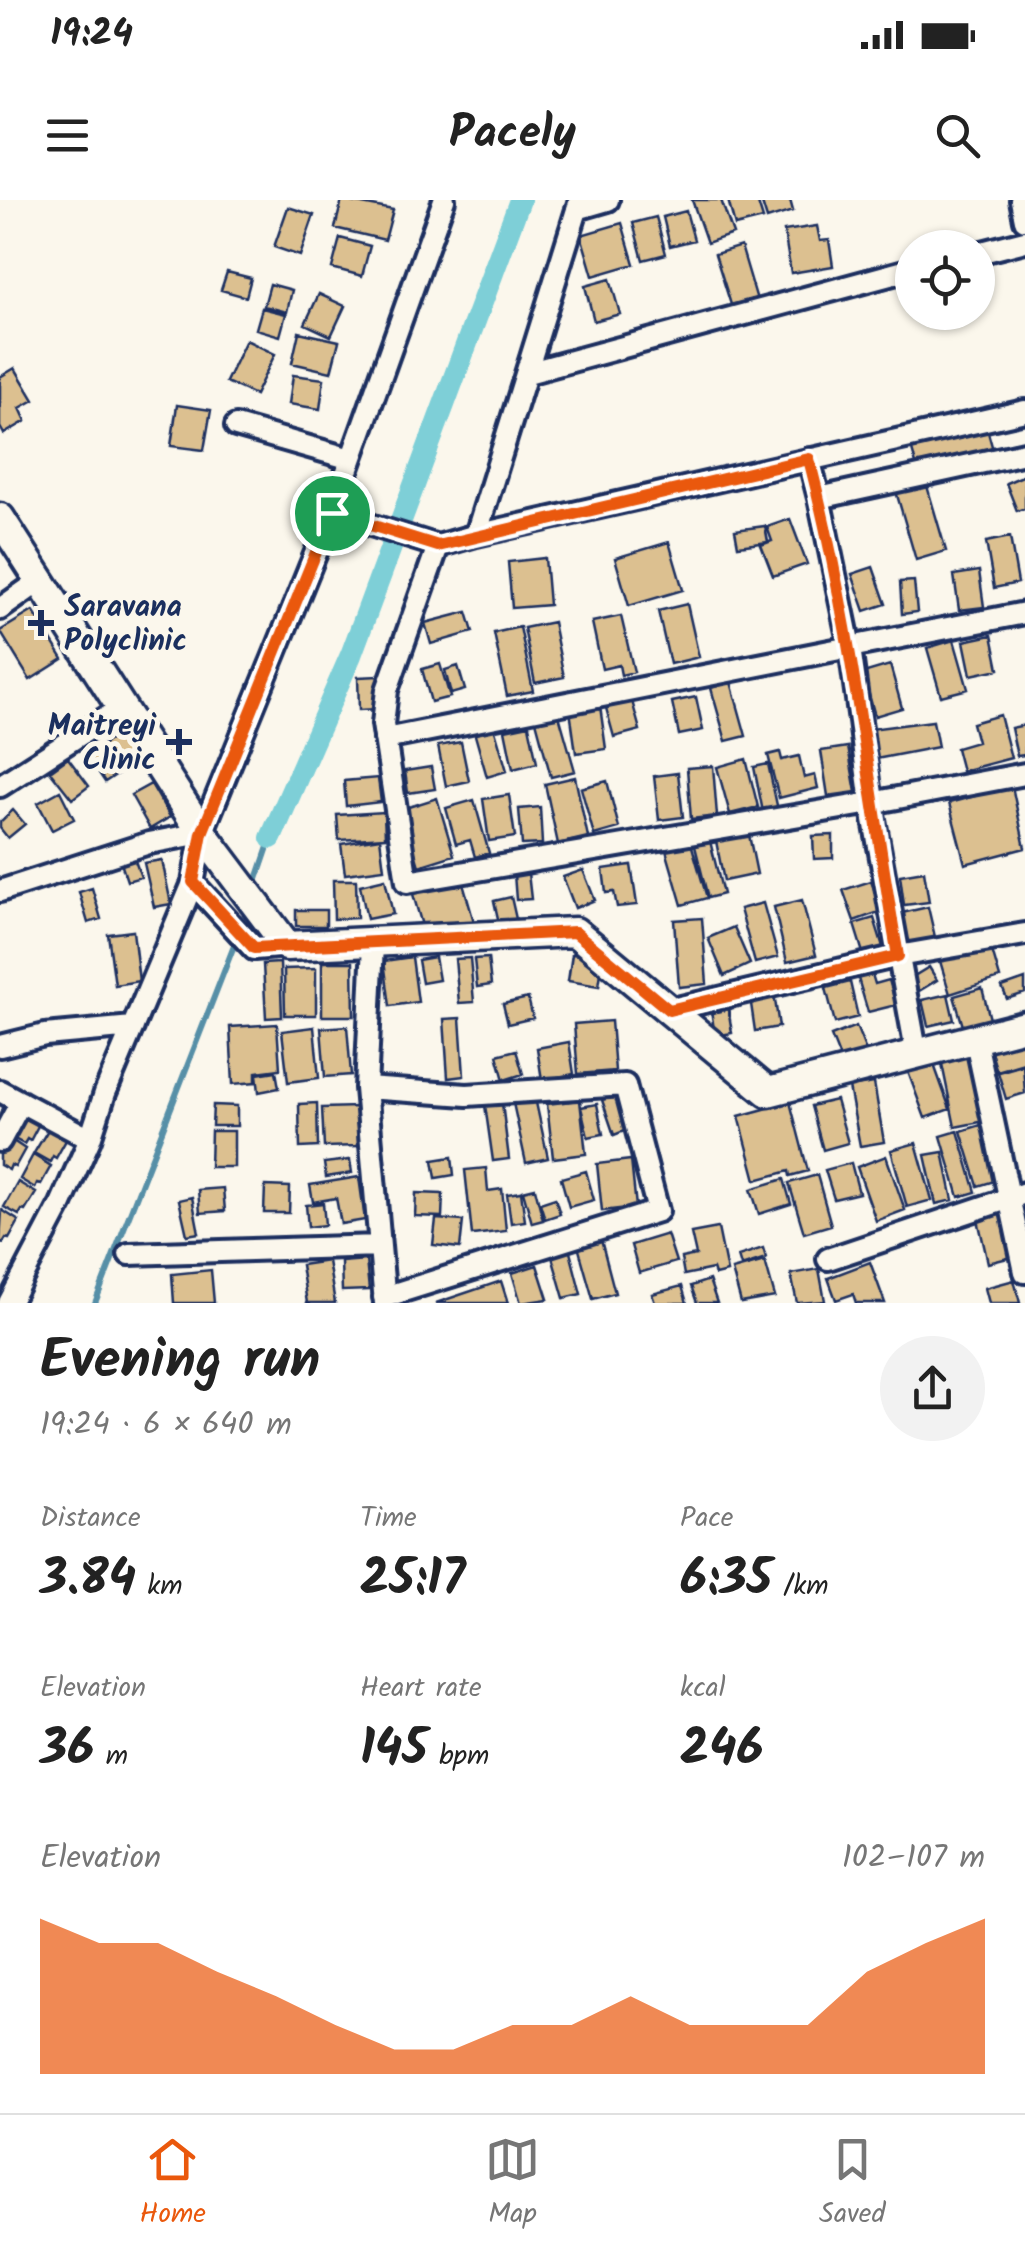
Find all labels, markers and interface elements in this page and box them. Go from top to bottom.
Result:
text: 19:24 [50,5,133,65]
text: Pacely [449,99,576,171]
icon: menu [40,108,95,163]
icon: search [930,108,985,163]
map controls [895,230,995,330]
button: locate [895,230,995,330]
pin [290,471,375,556]
icon: arrive [305,486,360,541]
place label: Saravana Polyclinic [64,584,187,666]
marker: Saravana Polyclinic [28,610,54,636]
place label: Maitreyi Clinic [48,703,157,785]
marker: Maitreyi Clinic [166,729,192,755]
text: Evening run [40,1319,320,1406]
button: share [880,1336,985,1441]
text: 19:24 · 6 × 640 m [40,1400,292,1451]
text: Distance [40,1496,141,1541]
text: Time [360,1496,417,1541]
text: Pace [680,1496,733,1541]
text: 3.84 [40,1541,136,1621]
text: 25:17 [360,1541,465,1621]
text: 6:35 [680,1541,772,1621]
text: km [136,1564,183,1609]
text: /km [772,1564,829,1609]
text: Elevation [40,1666,146,1711]
text: Heart rate [360,1666,482,1711]
text: kcal [680,1666,726,1711]
text: 36 [40,1711,94,1791]
text: 145 [360,1711,428,1791]
text: 246 [680,1711,764,1791]
text: m [94,1734,128,1779]
text: bpm [428,1734,489,1779]
text: Elevation [40,1833,161,1884]
text: 102–107 m [842,1833,985,1884]
tab: Home [140,2132,206,2237]
tab: Map [485,2132,540,2237]
tab: Saved [819,2132,885,2237]

